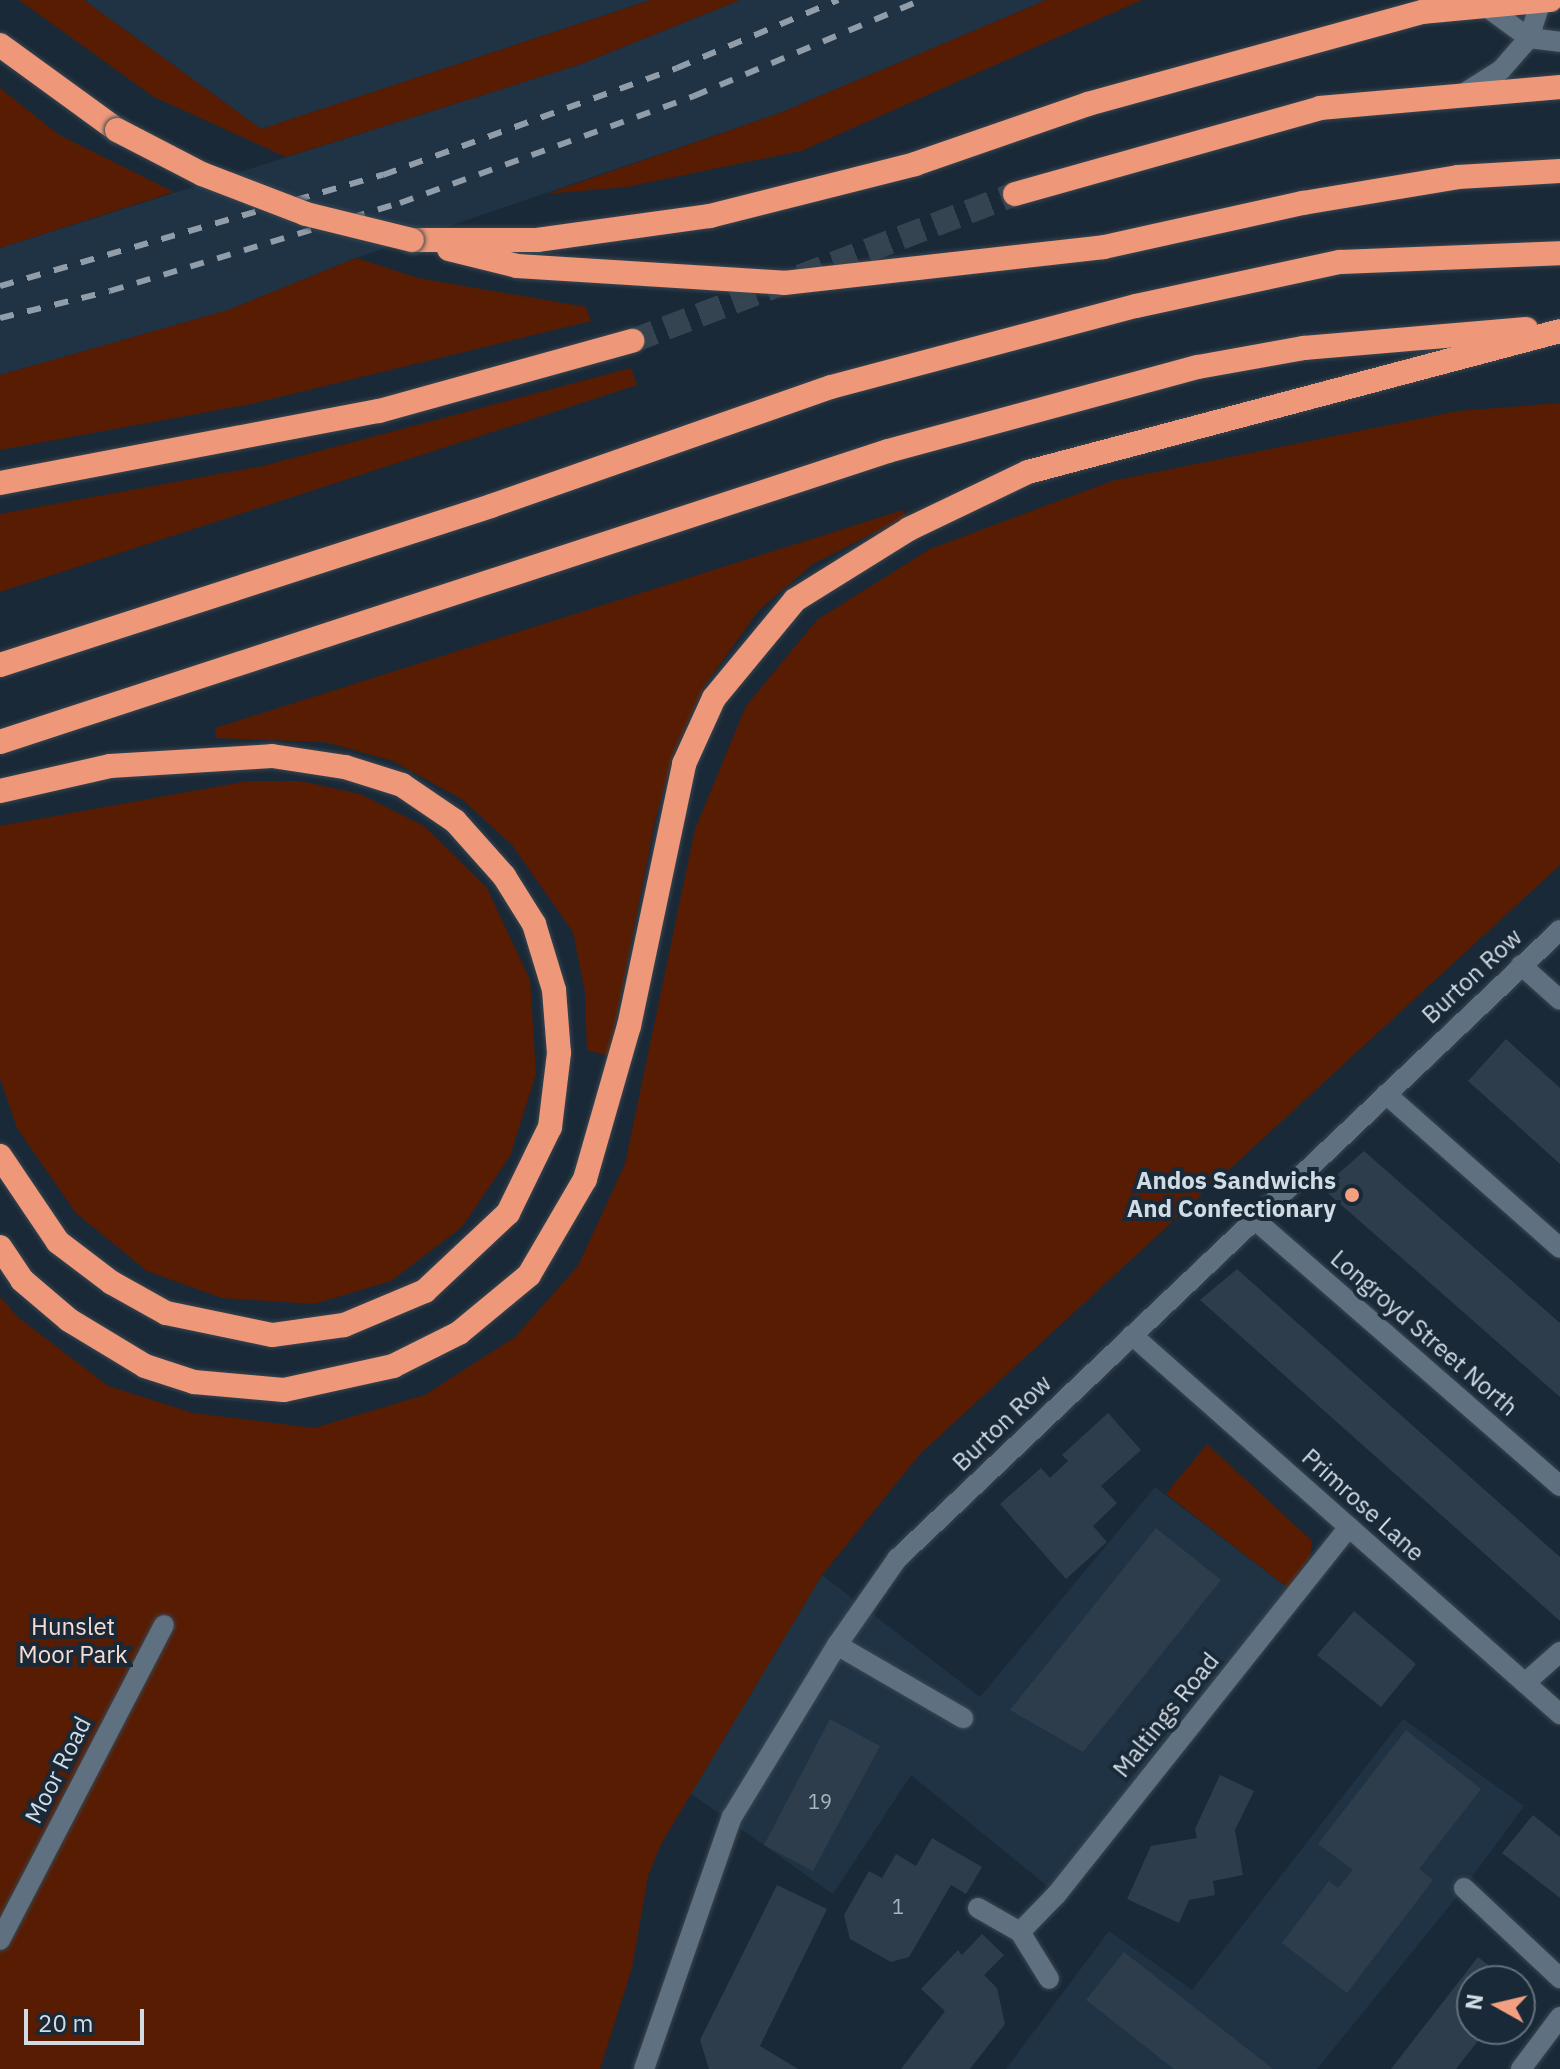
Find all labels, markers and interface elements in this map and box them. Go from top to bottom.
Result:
street label: Burton Row [1416,922,1528,1030]
place label: Andos Sandwichs And Confectionary [1127,1167,1336,1223]
marker: Andos Sandwichs And Confectionary [1343,1186,1361,1204]
street label: Longroyd Street North [1325,1244,1523,1422]
street label: Burton Row [947,1369,1057,1477]
street label: Primrose Lane [1296,1443,1430,1567]
park label: Hunslet Moor Park [18,1613,128,1669]
street label: Maltings Road [1107,1647,1225,1783]
street label: Moor Road [19,1712,97,1828]
house number: 19 [808,1789,832,1813]
house number: 1 [892,1894,904,1918]
north arrow [1456,1965,1536,2045]
text: N [1458,1992,1489,2012]
scale bar [28,1993,148,2043]
text: 20 m [38,2007,93,2039]

